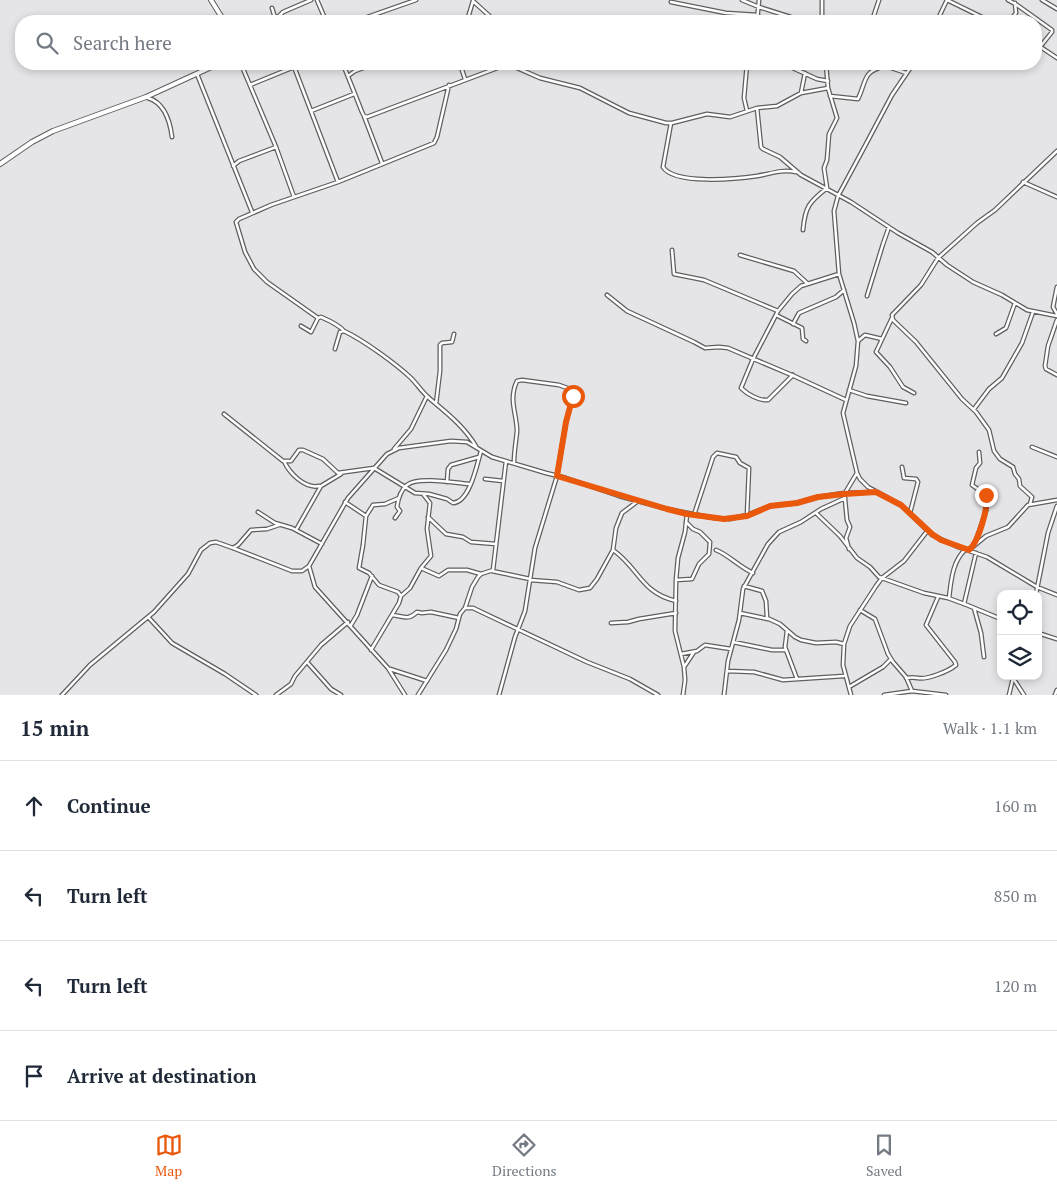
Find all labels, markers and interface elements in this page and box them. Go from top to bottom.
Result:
search box [15,15,1042,70]
icon: search [33,29,61,57]
text: Search here [73,30,172,55]
route start [562,385,585,408]
route end [975,484,998,507]
map controls [997,590,1042,680]
button: locate [997,590,1042,635]
button: layers [997,635,1042,680]
text: 15 min [20,714,89,742]
text: Walk · 1.1 km [943,717,1037,739]
icon: ahead [20,792,48,820]
text: Continue [67,793,151,818]
text: 160 m [994,795,1037,817]
icon: left [20,882,48,910]
text: Turn left [67,883,148,908]
text: 850 m [994,885,1037,907]
icon: left [20,972,48,1000]
text: Turn left [67,973,148,998]
text: 120 m [994,975,1037,997]
icon: arrive [20,1062,48,1090]
text: Arrive at destination [67,1063,256,1088]
tab: Map [155,1131,183,1180]
tab: Directions [492,1131,557,1180]
tab: Saved [866,1131,902,1180]

